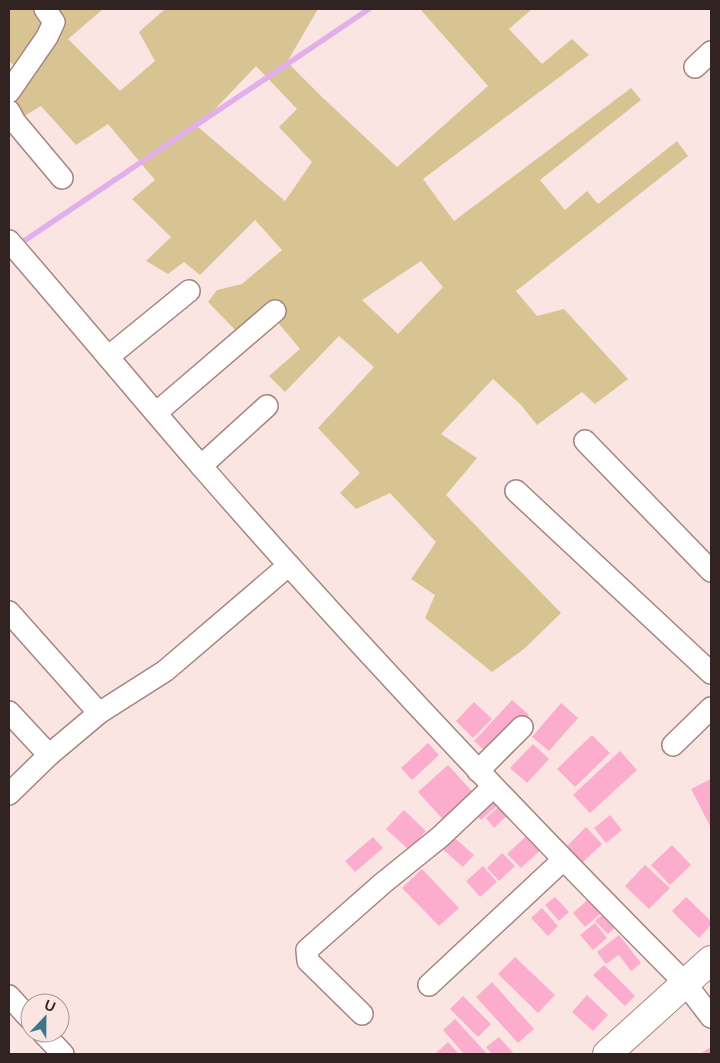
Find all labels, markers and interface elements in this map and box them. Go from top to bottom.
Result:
north arrow [20,993,70,1043]
text: U [42,997,58,1015]

